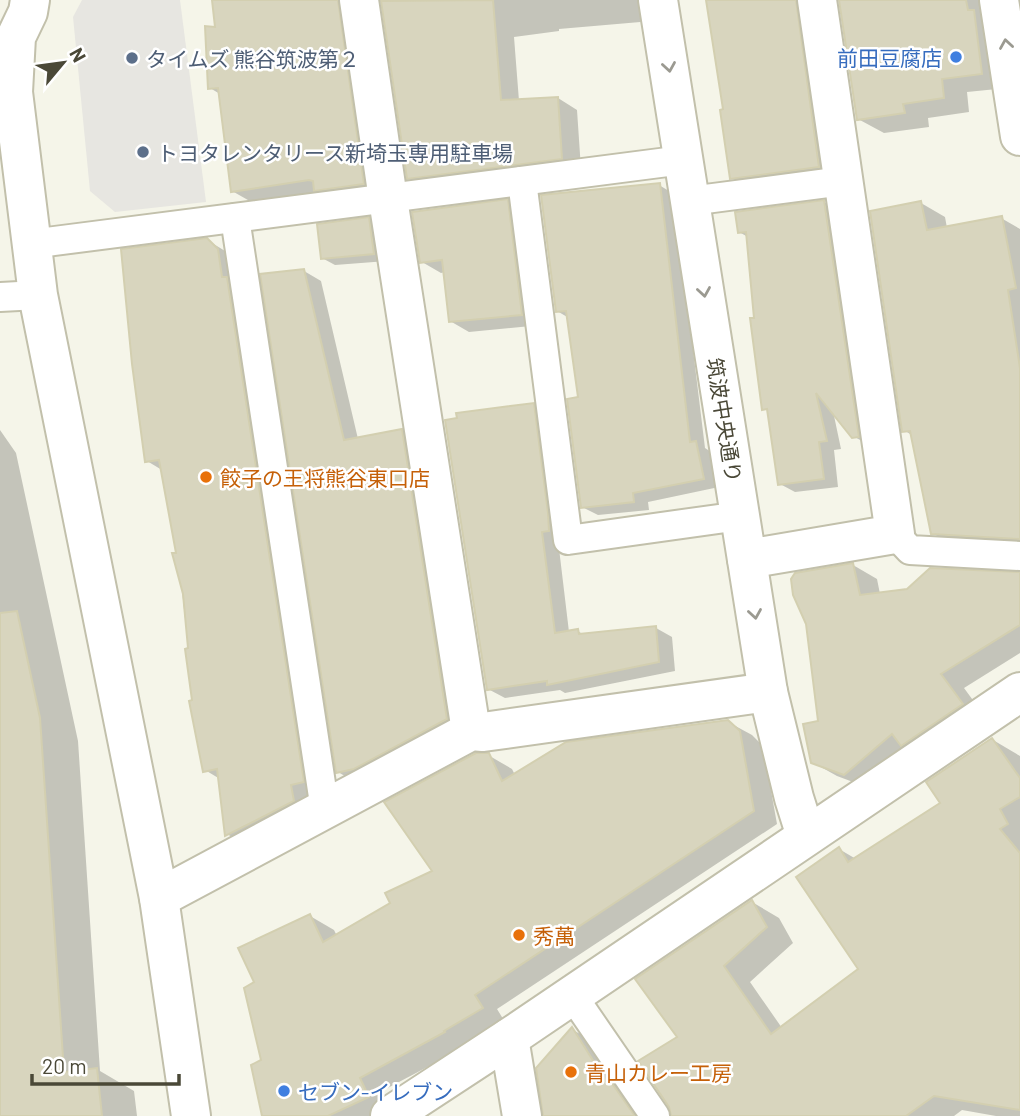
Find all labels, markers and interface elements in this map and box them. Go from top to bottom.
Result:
north arrow [28,28,98,98]
one-way arrow [999,38,1014,50]
text: N [65,43,91,66]
place label: 前田豆腐店 [837,45,942,70]
place label: タイムズ 熊谷筑波第２ [146,46,360,71]
marker: 前田豆腐店 [948,49,964,65]
marker: タイムズ 熊谷筑波第２ [124,50,140,66]
one-way arrow [661,62,676,73]
place label: トヨタレンタリース新埼玉専用駐車場 [157,140,513,165]
marker: トヨタレンタリース新埼玉専用駐車場 [135,144,151,160]
one-way arrow [697,286,712,298]
street label: 筑波中央通り [703,356,747,484]
place label: 餃子の王将熊谷東口店 [220,465,430,490]
marker: 餃子の王将熊谷東口店 [198,469,214,485]
one-way arrow [747,608,762,620]
place label: 秀萬 [533,923,575,948]
marker: 秀萬 [511,927,527,943]
scale bar [32,1042,178,1086]
text: 20 m [42,1053,87,1078]
place label: 青山カレー工房 [585,1060,732,1085]
marker: 青山カレー工房 [563,1064,579,1080]
place label: セブン-イレブン [298,1079,453,1104]
marker: セブン-イレブン [276,1083,292,1099]

